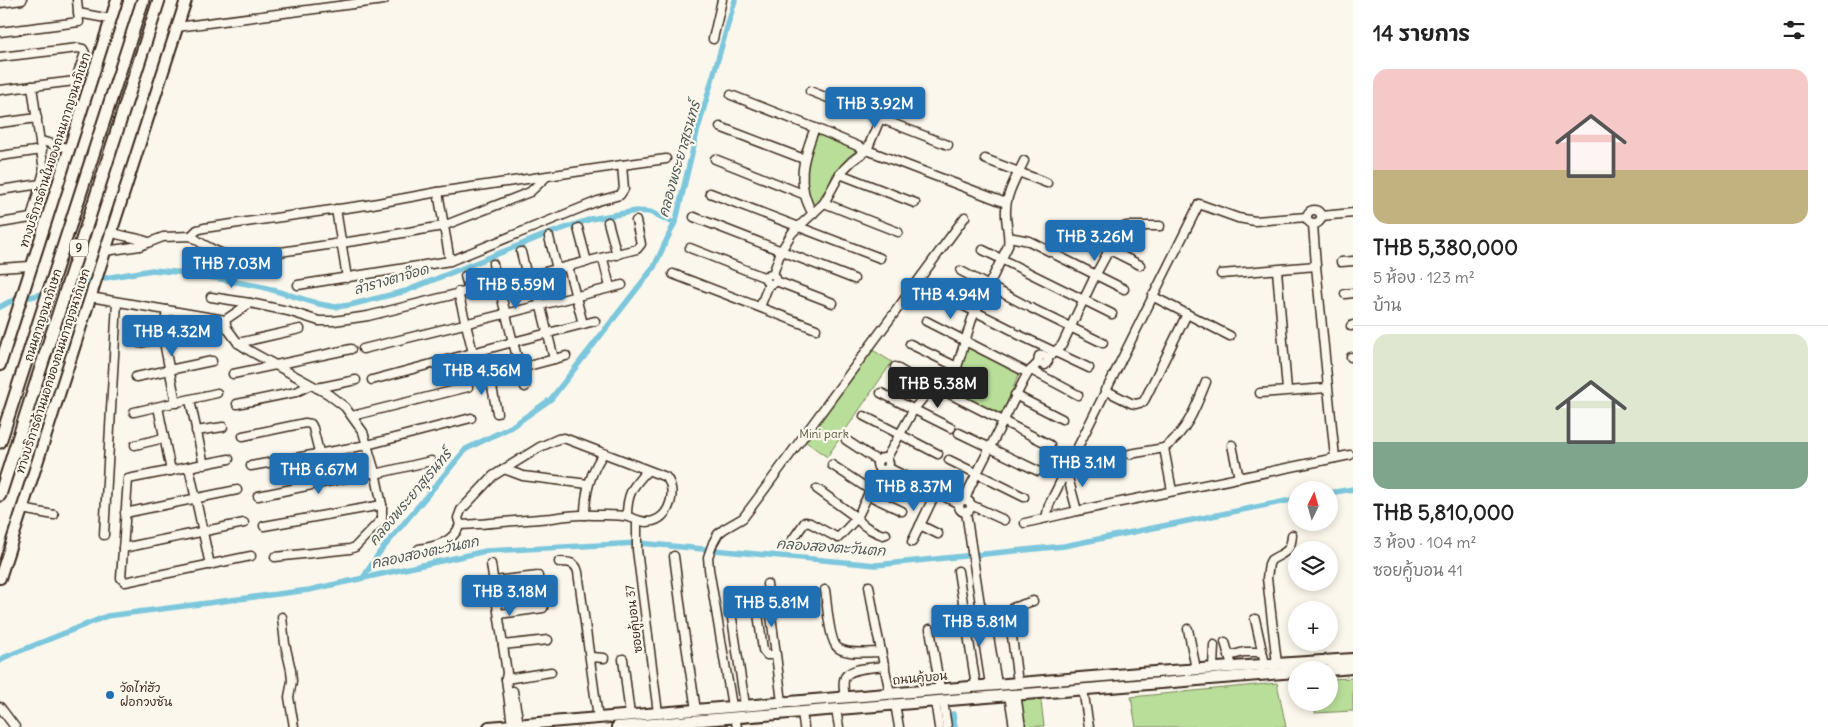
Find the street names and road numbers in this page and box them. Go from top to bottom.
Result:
street label: ทางบริการด้านในของถนนกาญจนาภิเษก [16,50,93,249]
road number: 9 [70,240,88,256]
street label: ทางบริการด้านนอกของถนนกาญจนาภิเษก [12,266,93,475]
street label: ถนนกาญจนาภิเษก [20,267,65,363]
street label: ซอยคู้บอน 37 [622,584,647,654]
street label: ถนนคู้บอน [892,668,948,689]

